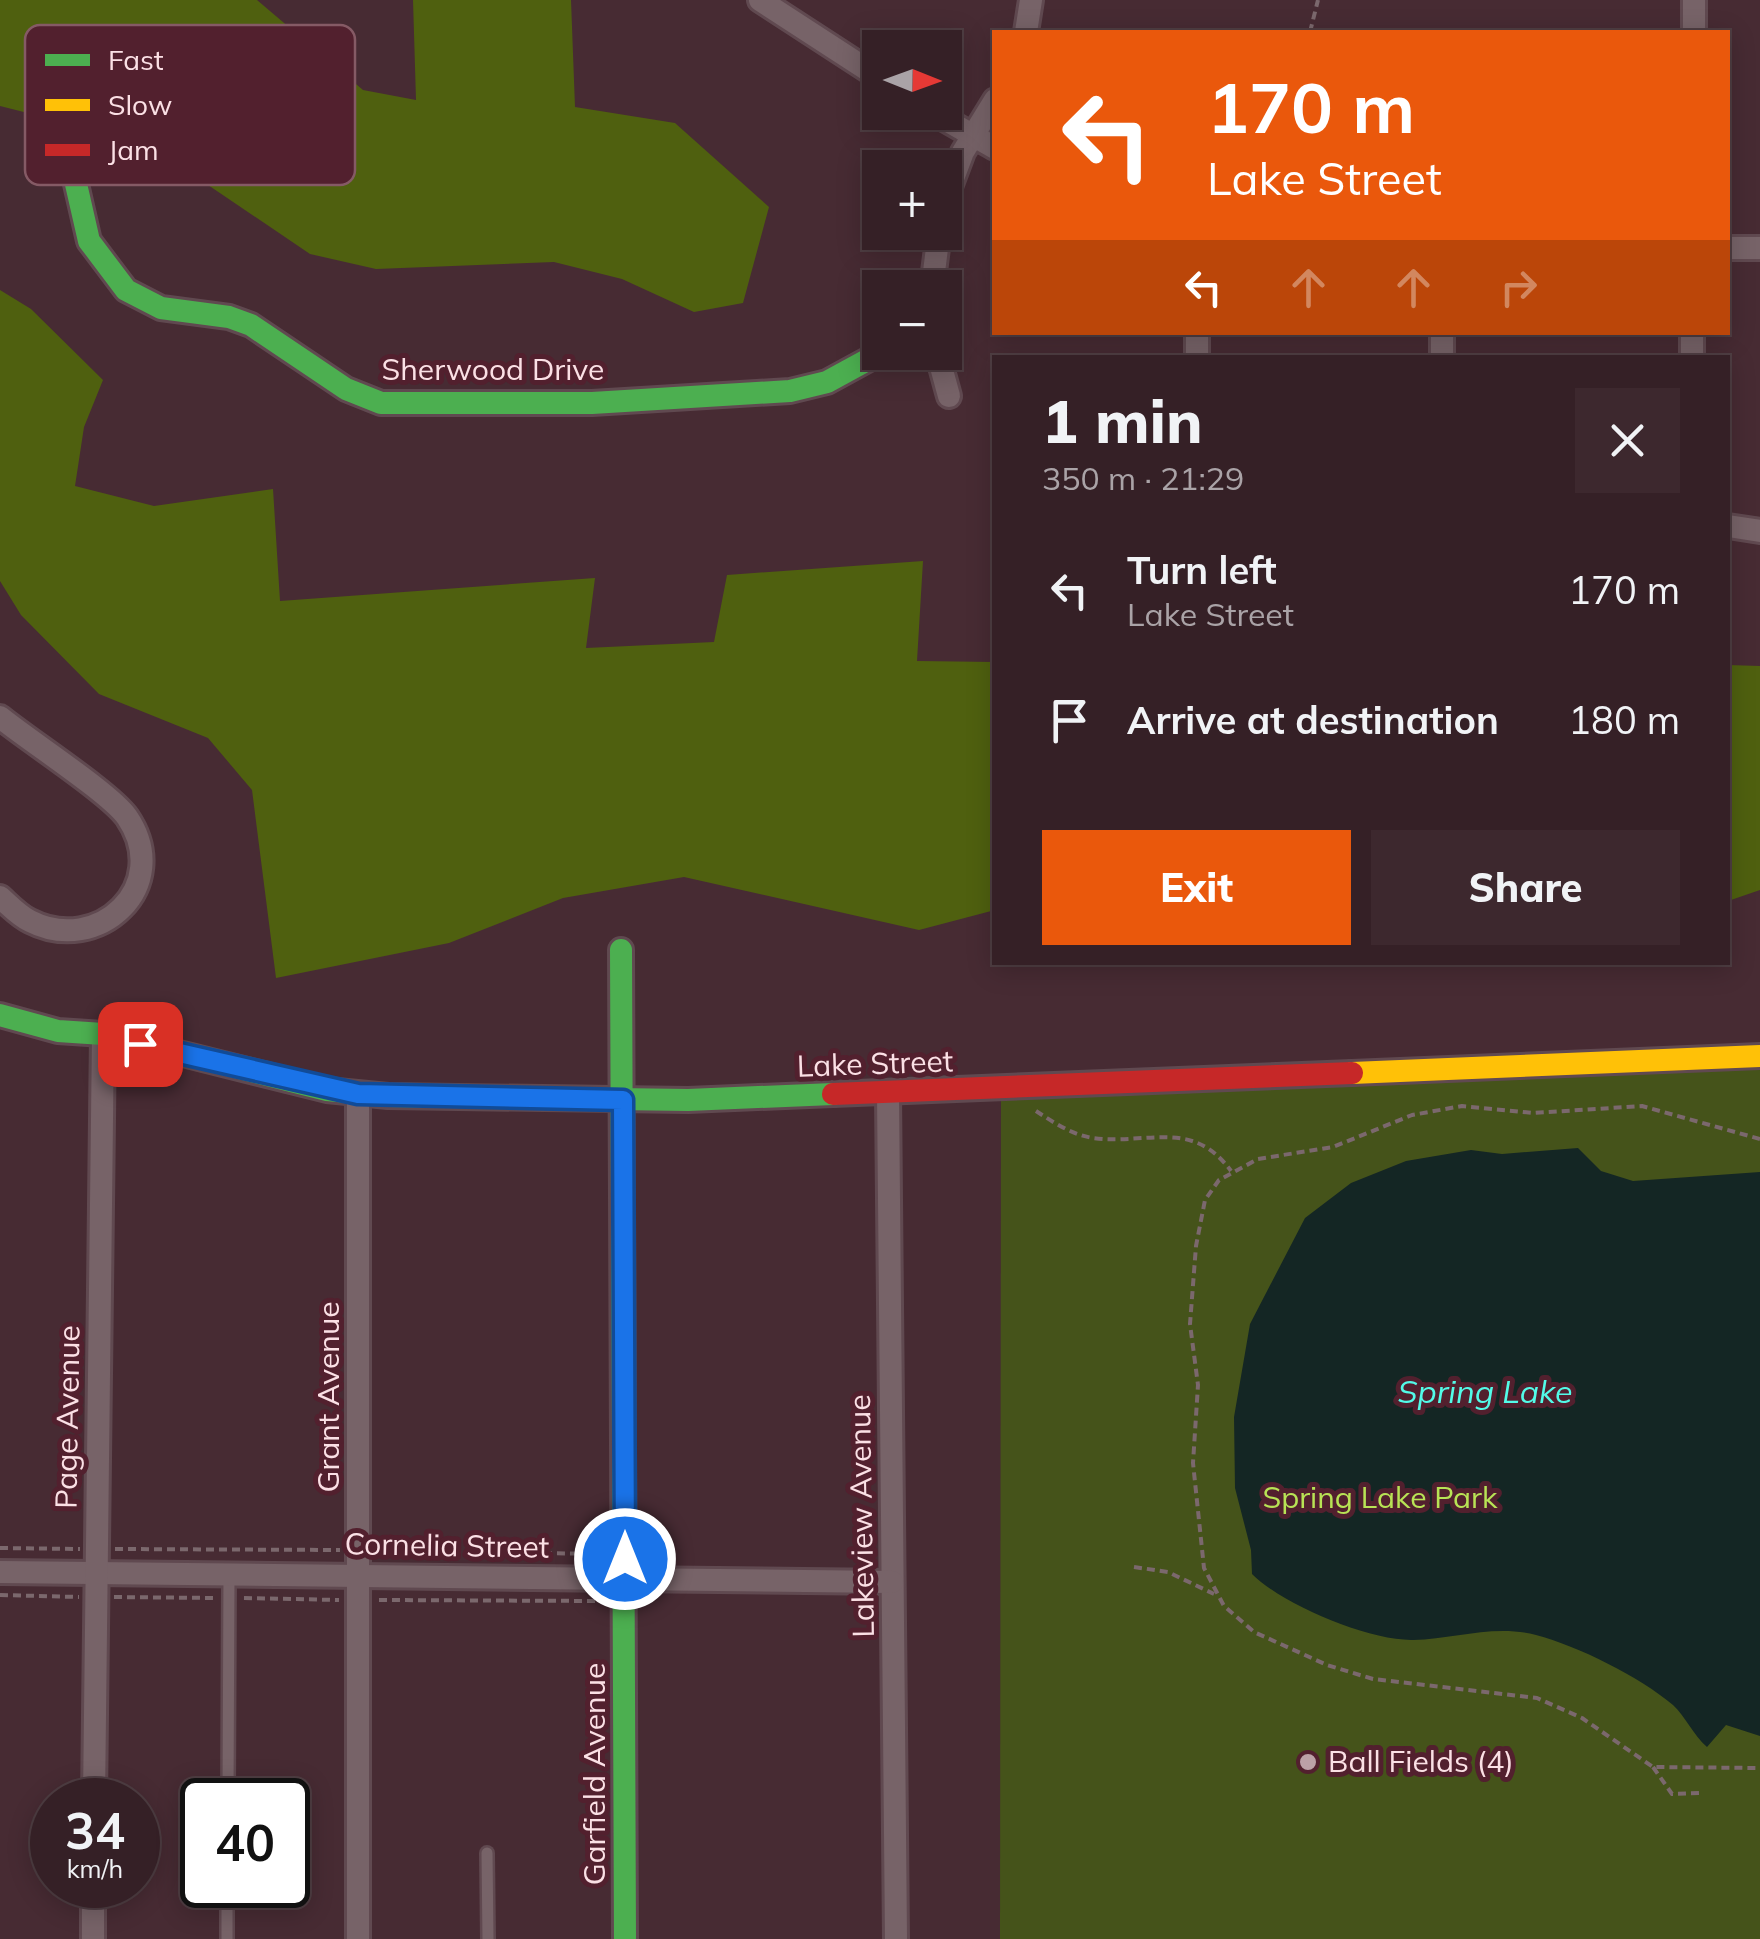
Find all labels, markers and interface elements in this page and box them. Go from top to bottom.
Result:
legend [25,25,355,185]
north arrow [862,30,962,130]
map controls [862,30,962,370]
text: Fast [108,42,164,77]
text: 170 m [1207,63,1415,151]
icon: left [1042,70,1172,200]
text: Slow [108,87,172,122]
text: Jam [108,132,159,167]
button: + [862,150,962,250]
text: Lake Street [1207,150,1442,206]
icon: left [1176,260,1231,315]
icon: ahead [1281,260,1336,315]
icon: ahead [1386,260,1441,315]
icon: right [1491,260,1546,315]
button: − [862,270,962,370]
street label: Sherwood Drive [382,350,604,388]
text: 1 min [1042,383,1203,458]
button: close [1575,388,1680,493]
text: 350 m · 21:29 [1042,458,1244,498]
text: Turn left [1127,546,1277,594]
icon: left [1042,563,1097,618]
text: 170 m [1568,566,1680,614]
text: Lake Street [1127,594,1294,634]
icon: arrive [1042,693,1097,748]
text: Arrive at destination [1127,696,1499,744]
text: 180 m [1568,696,1680,744]
button: Exit [1042,830,1351,945]
button: Share [1371,830,1680,945]
pin [98,1002,183,1087]
icon: arrive [113,1017,168,1072]
street label: Lake Street [796,1041,954,1085]
street label: Grant Avenue [309,1301,347,1493]
street label: Page Avenue [46,1325,88,1509]
water label: Spring Lake [1398,1371,1572,1411]
street label: Lakeview Avenue [840,1394,882,1638]
park label: Spring Lake Park [1263,1478,1498,1516]
position arrow [573,1507,677,1611]
street label: Cornelia Street [344,1524,550,1566]
street label: Garfield Avenue [575,1663,613,1885]
place label: Ball Fields (4) [1328,1742,1514,1780]
marker: Ball Fields (4) [1297,1751,1319,1773]
speed limit sign: 40 [180,1778,310,1908]
text: 34 [65,1799,125,1862]
text: km/h [67,1853,123,1884]

